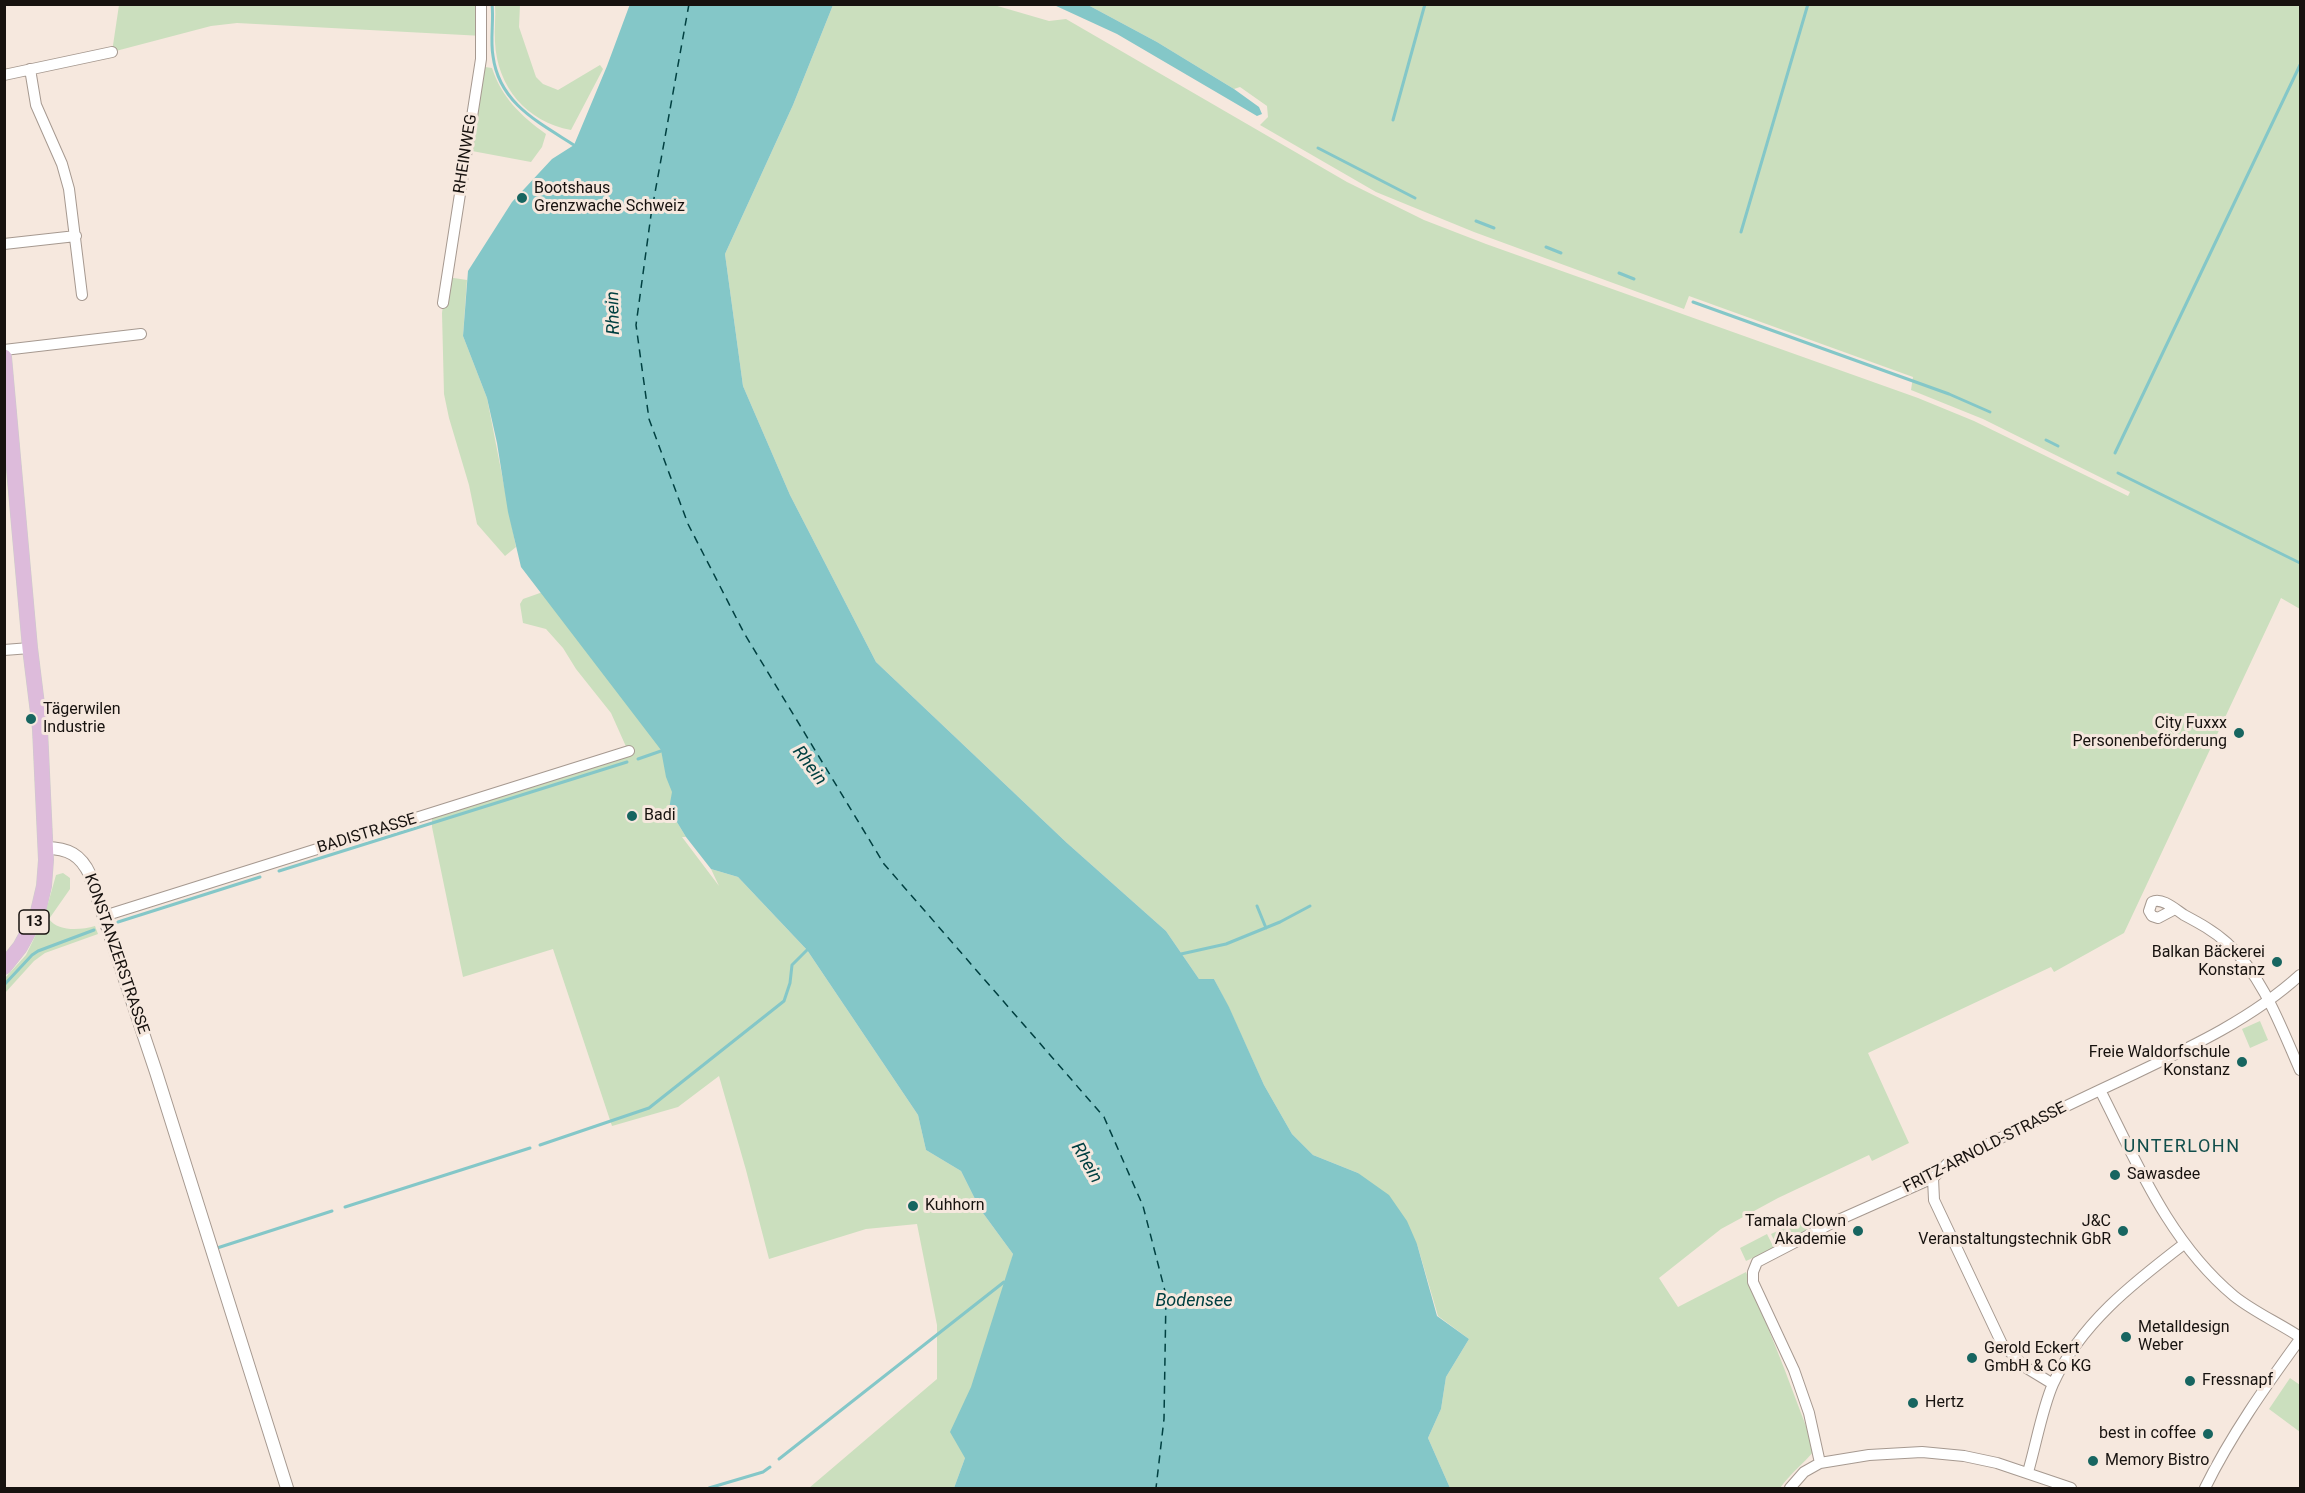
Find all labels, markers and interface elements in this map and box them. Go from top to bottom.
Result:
street label: RHEINWEG [450,113,482,195]
place label: Bootshaus Grenzwache Schweiz [534,179,685,217]
marker: Bootshaus Grenzwache Schweiz [515,191,529,205]
water label: Rhein [603,291,625,335]
place label: Tägerwilen Industrie [43,700,121,738]
marker: Tägerwilen Industrie [24,712,38,726]
place label: City Fuxxx Personenbeförderung [2073,714,2227,752]
marker: City Fuxxx Personenbeförderung [2232,726,2246,740]
water label: Rhein [787,742,831,790]
place label: Badi [644,806,676,826]
marker: Badi [625,809,639,823]
street label: BADISTRASSE [315,810,419,858]
street label: KONSTANZERSTRASSE [79,871,153,1037]
road number: 13 [19,910,49,934]
place label: Balkan Bäckerei Konstanz [2152,943,2265,981]
marker: Balkan Bäckerei Konstanz [2270,955,2284,969]
place label: Freie Waldorfschule Konstanz [2089,1043,2230,1081]
marker: Freie Waldorfschule Konstanz [2235,1055,2249,1069]
street label: FRITZ-ARNOLD-STRASSE [1900,1099,2070,1197]
district label: UNTERLOHN [2123,1136,2241,1158]
water label: Rhein [1066,1139,1106,1187]
place label: Sawasdee [2127,1165,2200,1185]
marker: Sawasdee [2108,1168,2122,1182]
place label: Kuhhorn [925,1196,985,1216]
marker: Kuhhorn [906,1199,920,1213]
place label: Tamala Clown Akademie [1745,1212,1846,1250]
place label: J&C Veranstaltungstechnik GbR [1918,1212,2111,1250]
marker: Tamala Clown Akademie [1851,1224,1865,1238]
marker: J&C Veranstaltungstechnik GbR [2116,1224,2130,1238]
water label: Bodensee [1155,1290,1233,1312]
place label: Metalldesign Weber [2138,1318,2230,1356]
marker: Metalldesign Weber [2119,1330,2133,1344]
place label: Gerold Eckert GmbH & Co KG [1984,1339,2091,1377]
marker: Gerold Eckert GmbH & Co KG [1965,1351,1979,1365]
place label: Fressnapf [2202,1371,2273,1391]
marker: Fressnapf [2183,1374,2197,1388]
place label: Hertz [1925,1393,1964,1413]
marker: Hertz [1906,1396,1920,1410]
place label: best in coffee [2099,1424,2196,1444]
marker: best in coffee [2201,1427,2215,1441]
place label: Memory Bistro [2105,1451,2209,1471]
marker: Memory Bistro [2086,1454,2100,1468]

